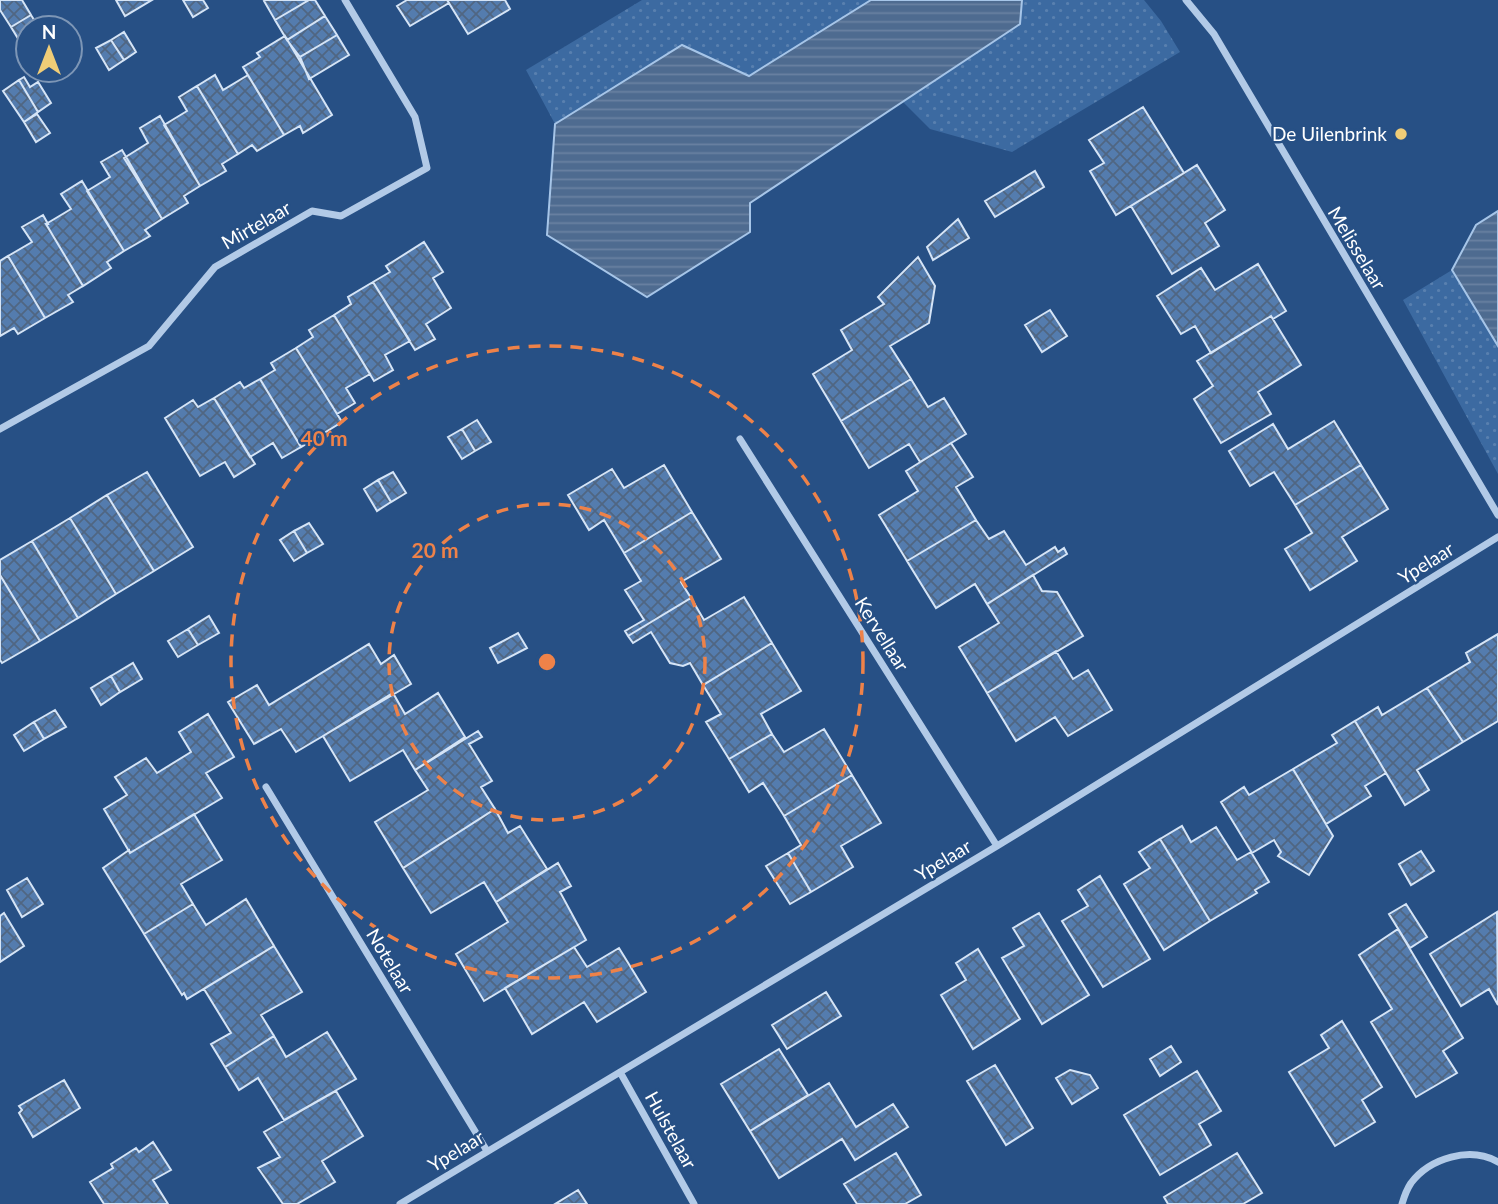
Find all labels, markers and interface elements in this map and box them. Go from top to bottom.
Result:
north arrow [14,14,84,84]
text: N [42,20,56,43]
place label: De Uilenbrink [1272,122,1387,145]
marker: De Uilenbrink [1393,126,1409,142]
street label: Mirtelaar [217,196,295,254]
street label: Melisselaar [1324,202,1391,294]
text: 40 m [300,425,348,450]
text: 20 m [411,537,459,562]
street label: Ypelaar [1394,537,1458,589]
street label: Kervellaar [851,592,914,675]
centre of rings [535,650,559,674]
street label: Ypelaar [911,834,975,885]
street label: Notelaar [362,924,419,998]
street label: Hulstelaar [641,1087,702,1172]
street label: Ypelaar [424,1125,488,1176]

